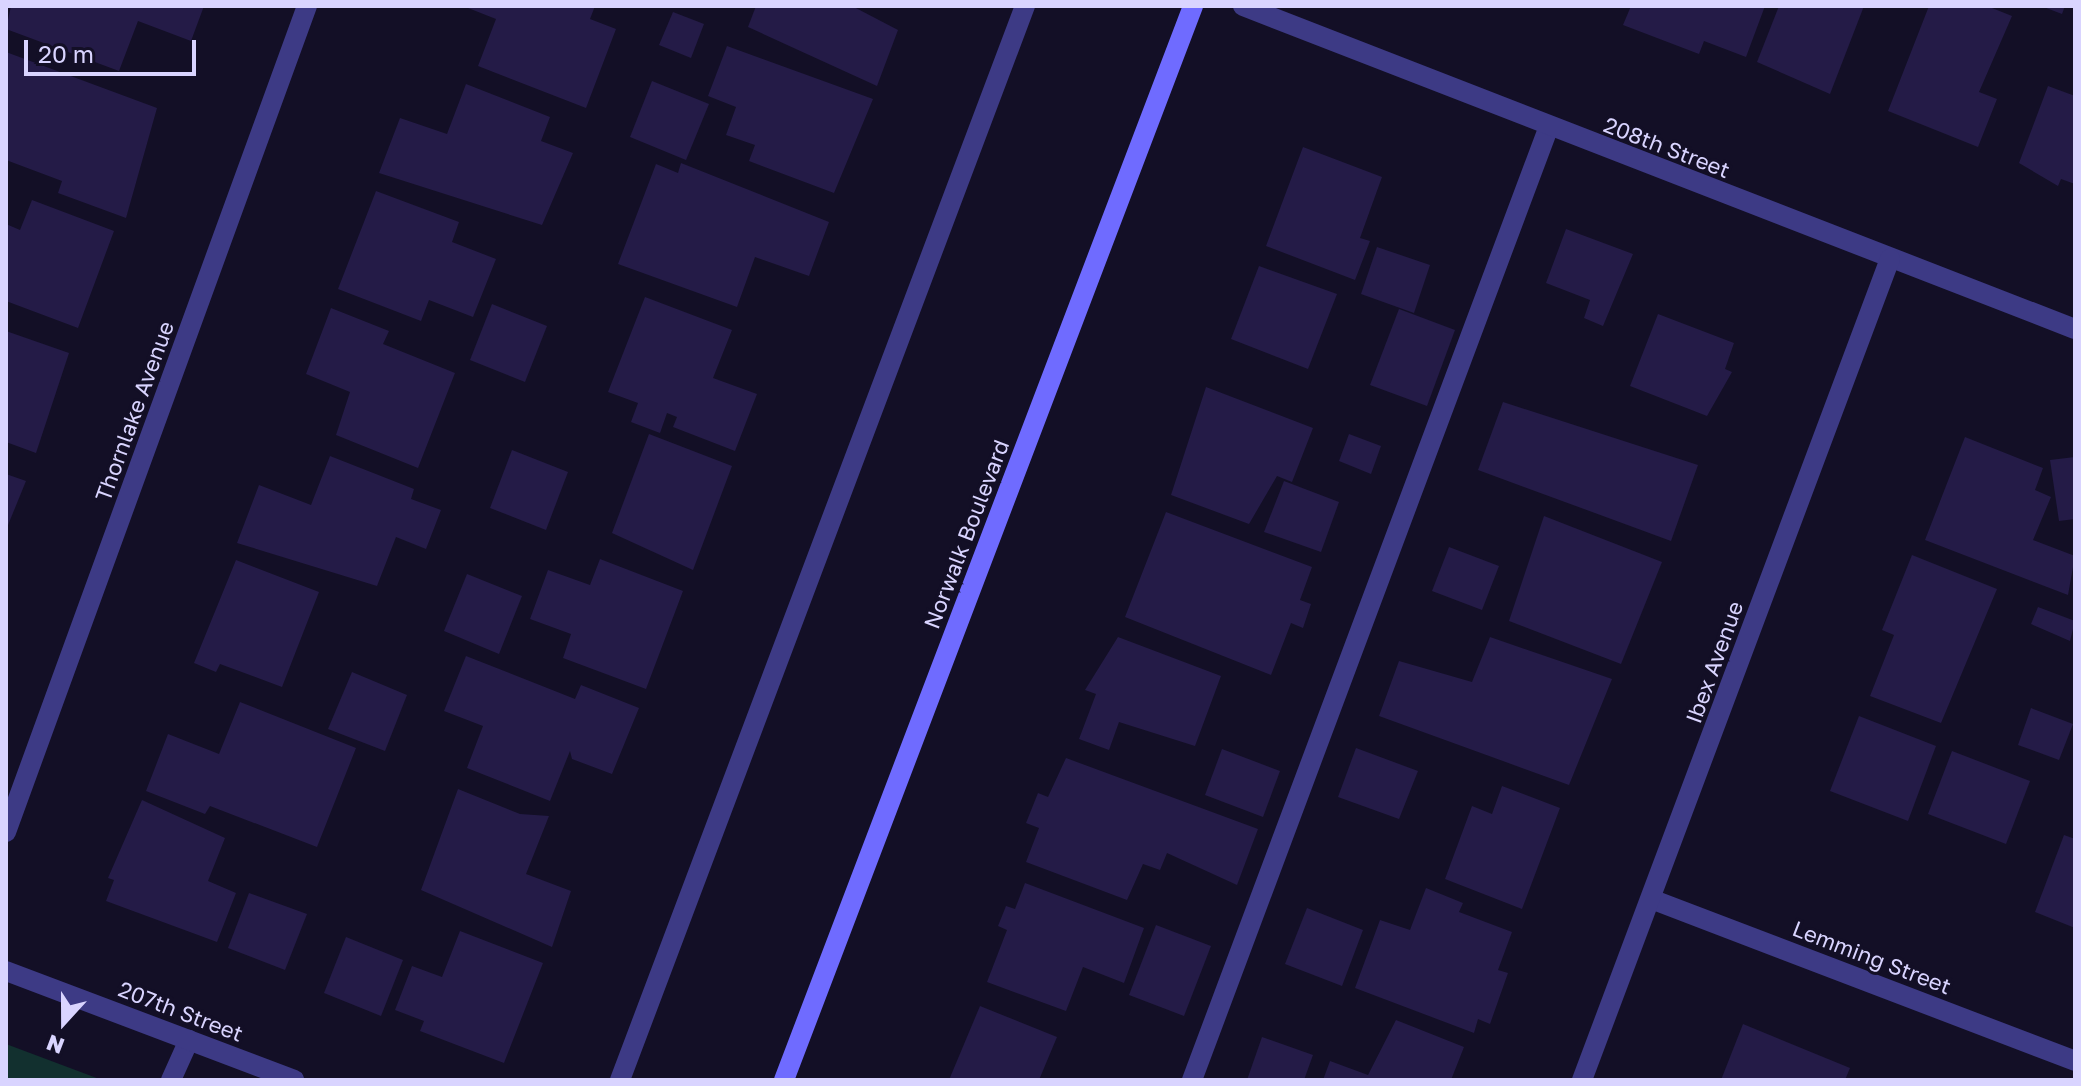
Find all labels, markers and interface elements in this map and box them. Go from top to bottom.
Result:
scale bar [28,24,200,74]
text: 20 m [38,39,94,68]
street label: 208th Street [1600,111,1734,183]
street label: Thornlake Avenue [89,317,179,505]
street label: Norwalk Boulevard [918,436,1014,632]
street label: Ibex Avenue [1680,597,1748,727]
street label: Lemming Street [1789,915,1955,999]
street label: 207th Street [115,975,247,1047]
north arrow [24,982,104,1062]
text: N [43,1029,68,1060]

